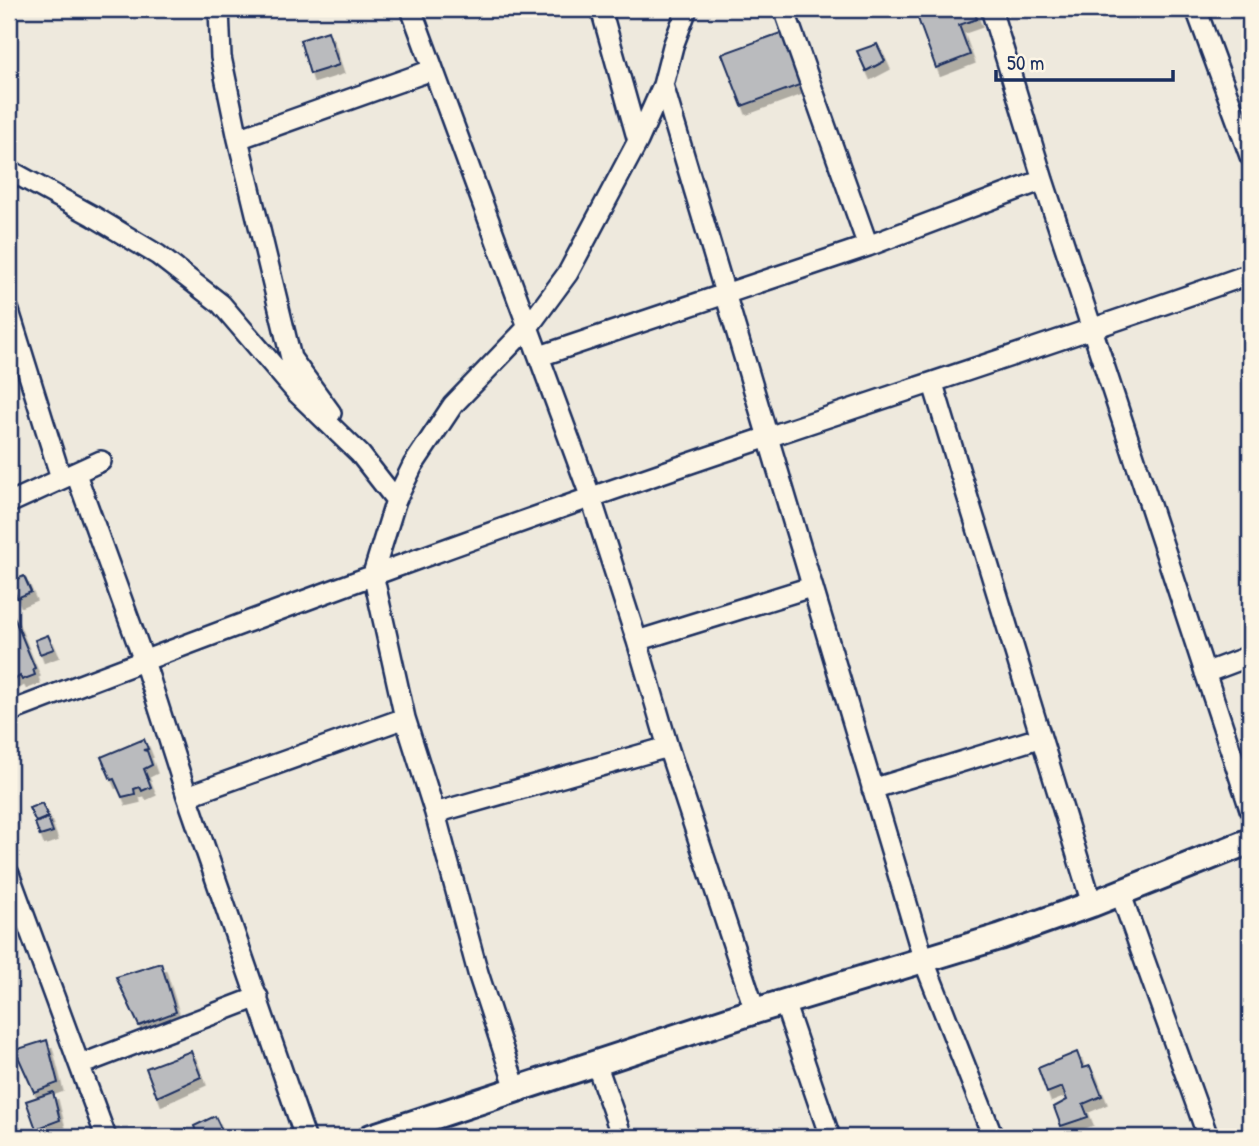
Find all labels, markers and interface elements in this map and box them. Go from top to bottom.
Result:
scale bar [996,38,1173,82]
text: 50 m [1007,48,1044,77]

